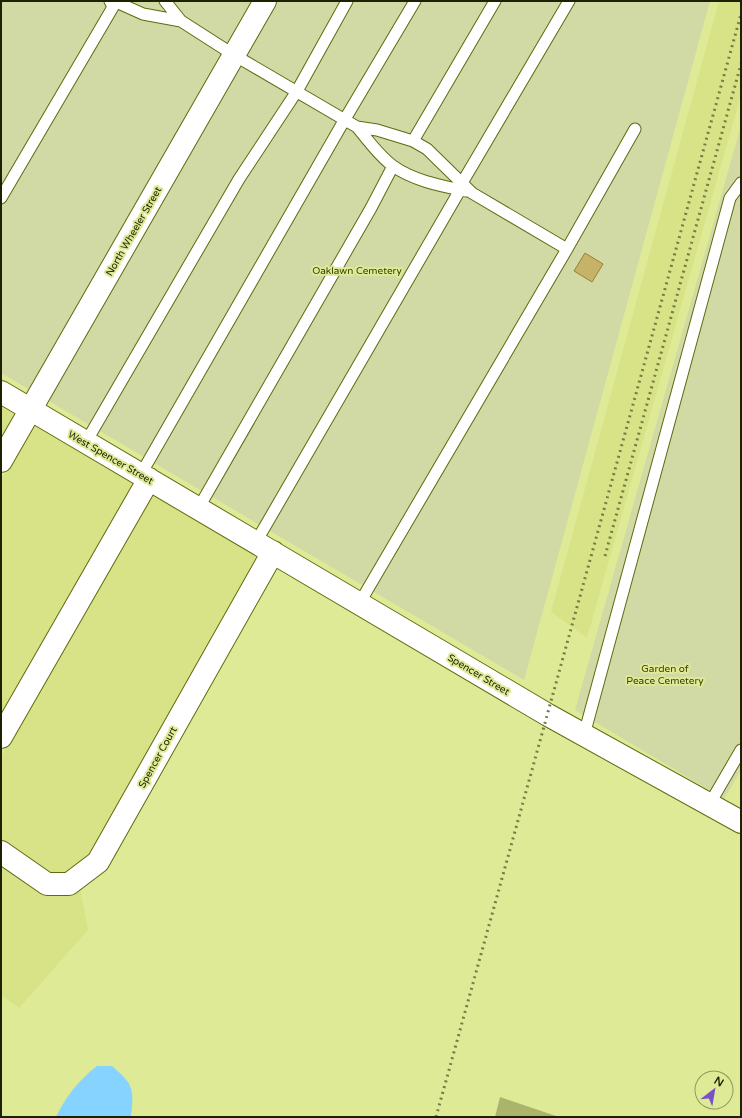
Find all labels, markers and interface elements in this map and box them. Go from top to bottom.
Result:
street label: North Wheeler Street [103,185,164,278]
park label: Oaklawn Cemetery [312,265,402,277]
street label: West Spencer Street [66,429,155,487]
street label: Spencer Street [445,652,512,698]
park label: Garden of Peace Cemetery [626,663,704,687]
street label: Spencer Court [136,725,180,790]
north arrow [694,1070,734,1110]
text: N [712,1074,726,1090]

